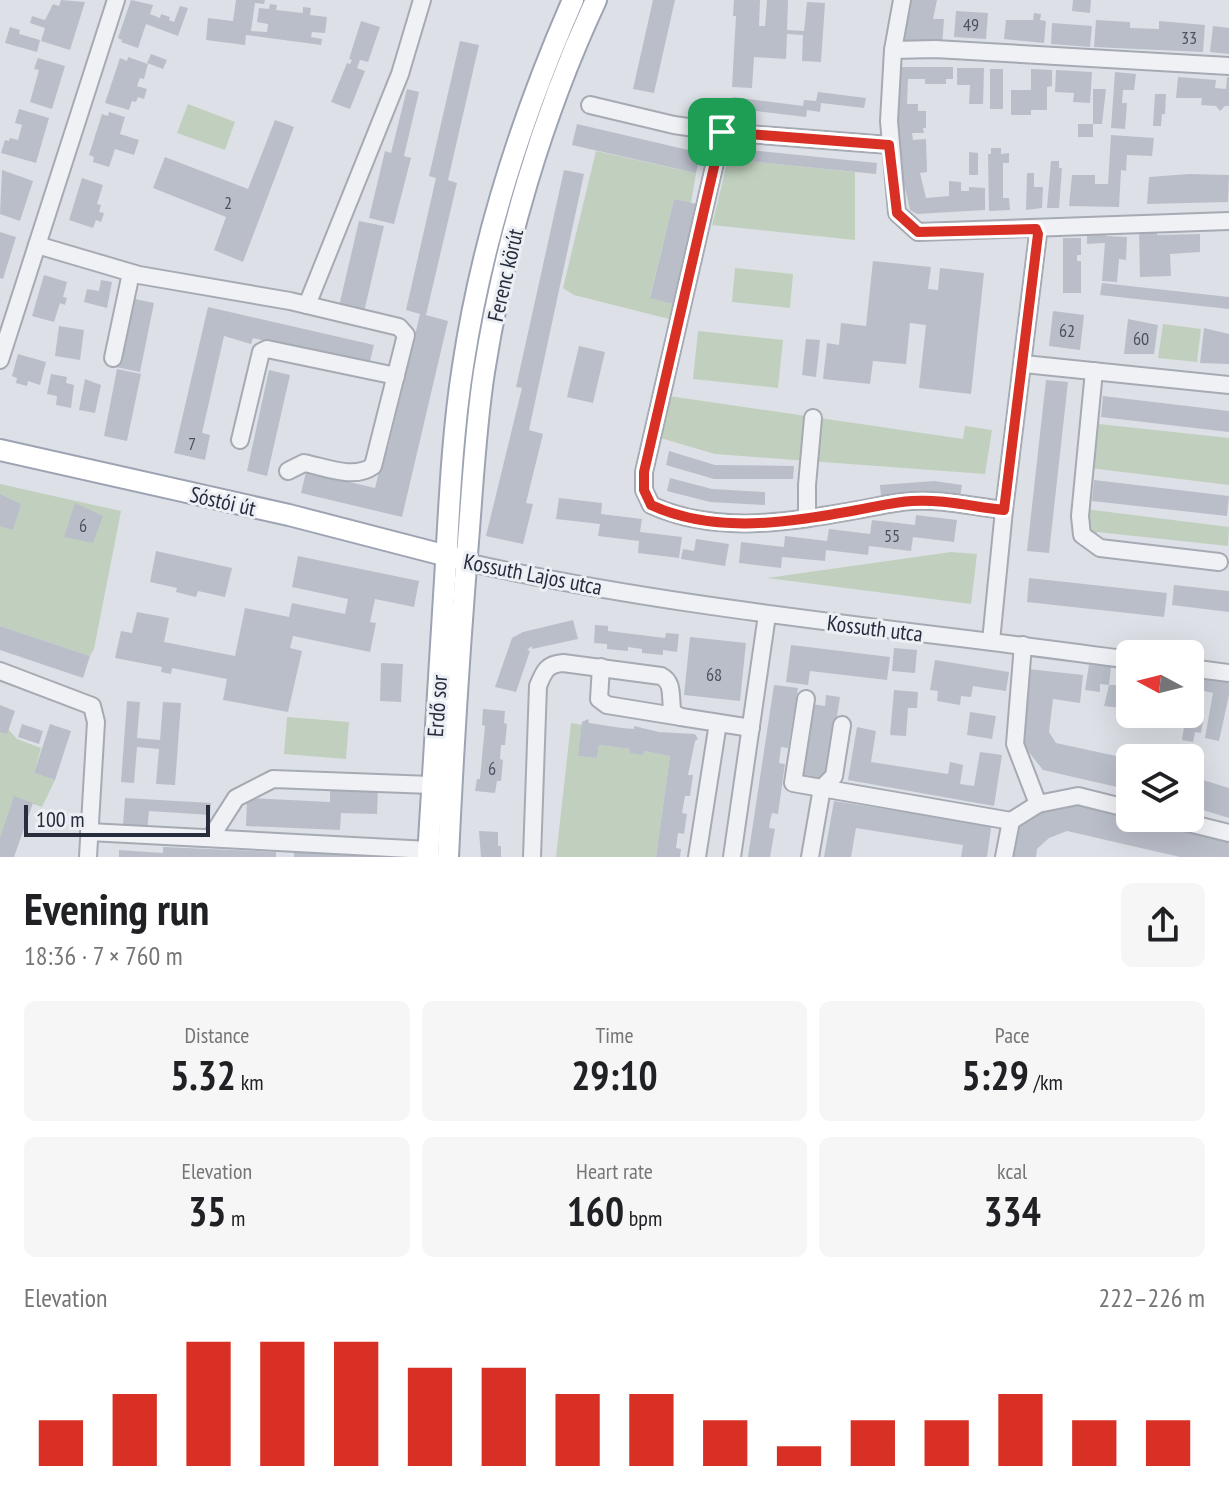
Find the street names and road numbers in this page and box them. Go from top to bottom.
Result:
street label: Ferenc körút [481,226,529,324]
street label: Sóstói út [187,480,259,522]
street label: Kossuth Lajos utca [461,547,605,601]
street label: Kossuth utca [825,608,925,648]
street label: Erdő sor [421,674,453,738]

